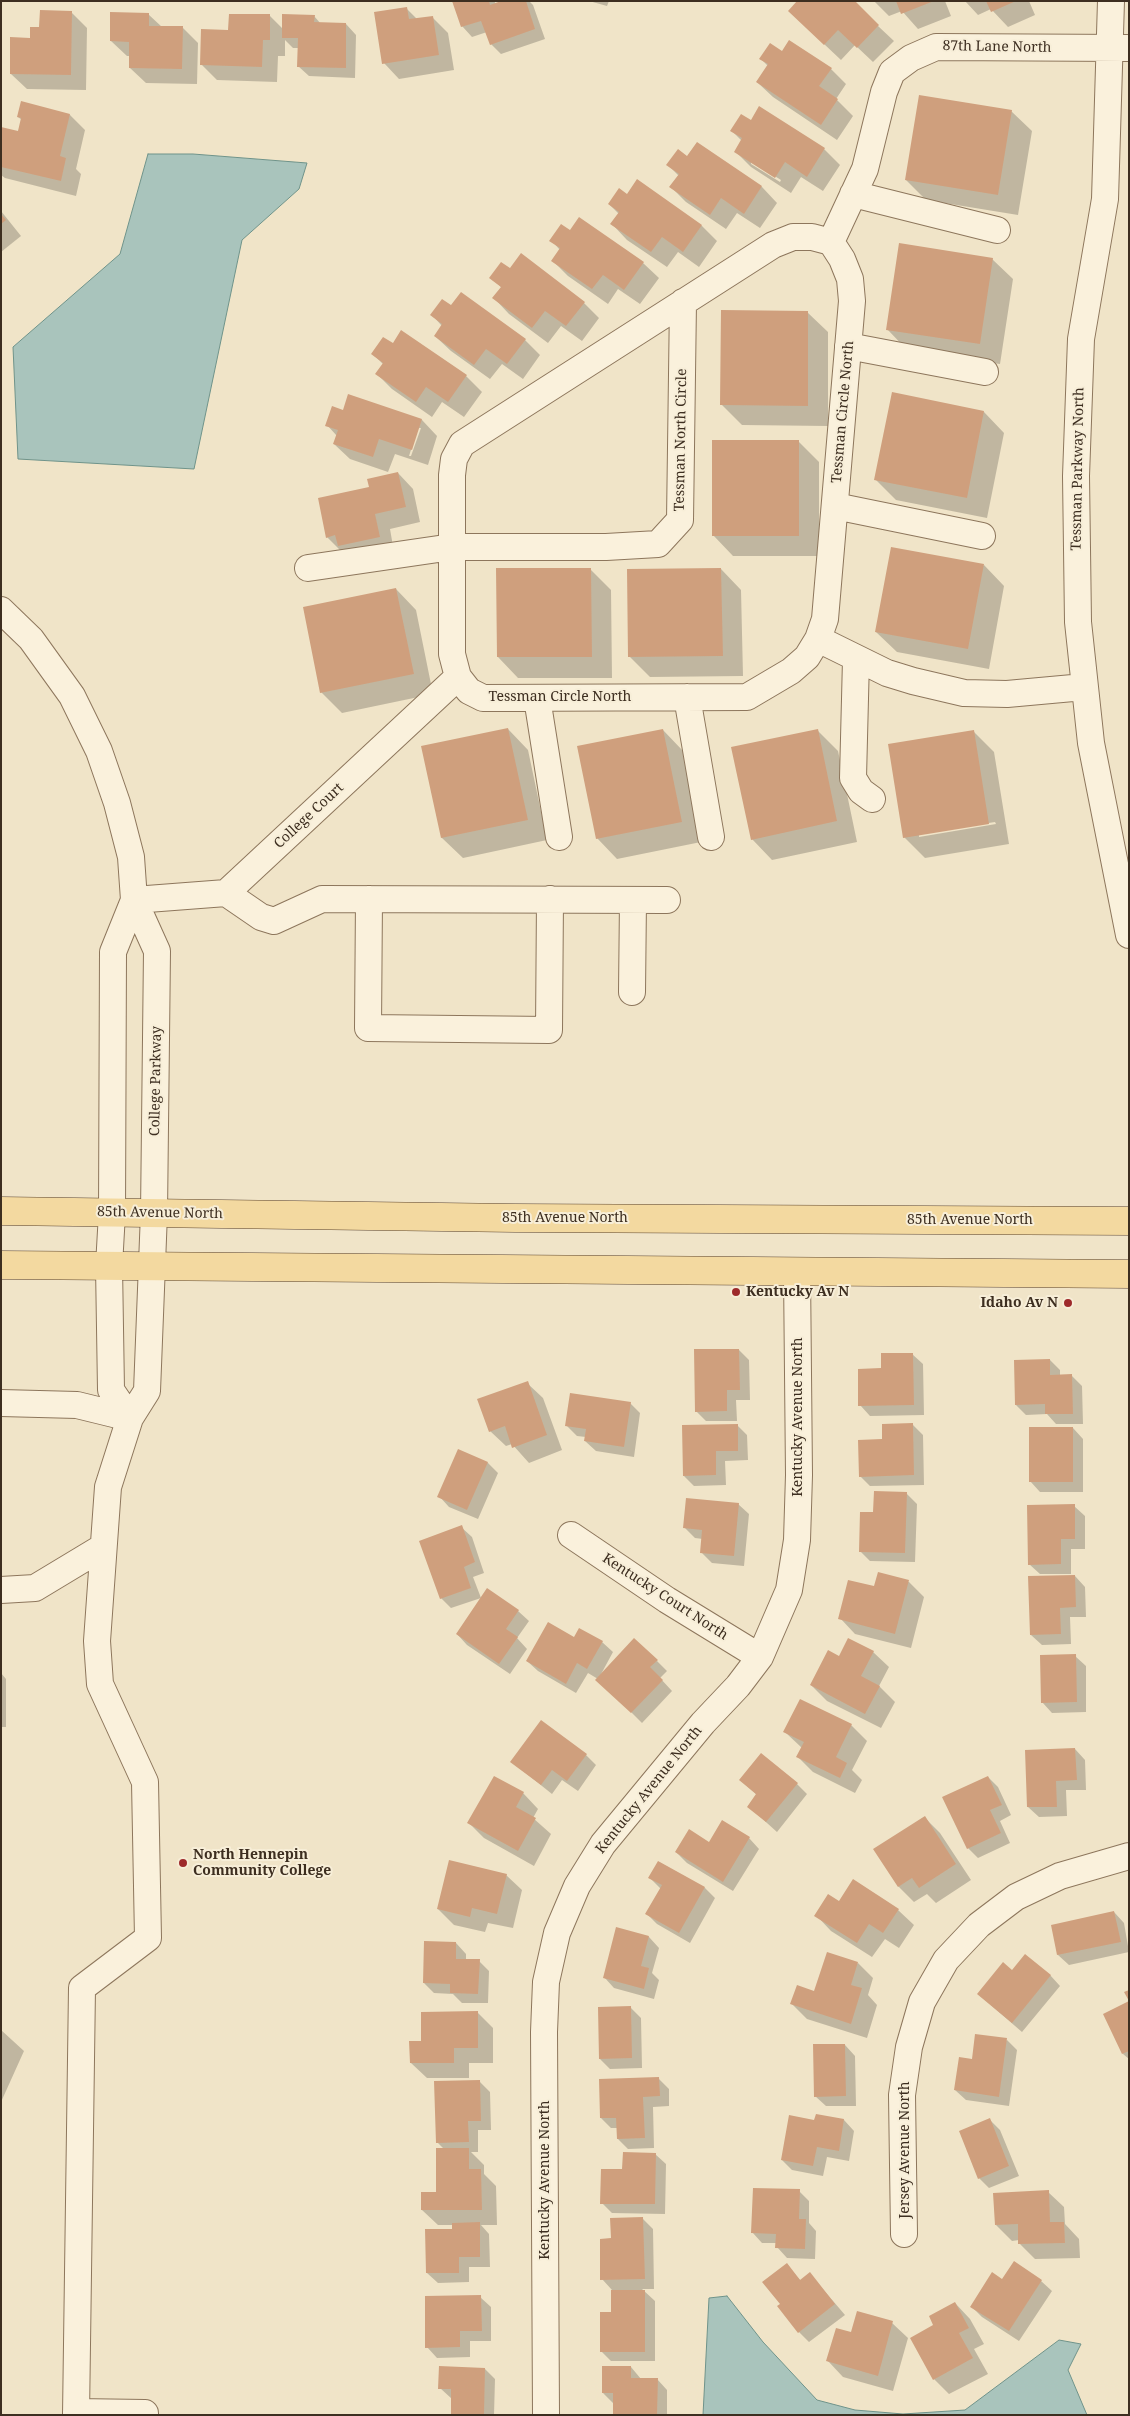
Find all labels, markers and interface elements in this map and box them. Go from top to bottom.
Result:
street label: 87th Lane North [942,38,1052,56]
street label: Tessman Circle North [828,340,858,484]
street label: Tessman North Circle [671,368,691,512]
street label: Tessman Parkway North [1068,387,1088,551]
street label: Tessman Circle North [489,689,631,705]
street label: College Court [271,780,347,852]
street label: College Parkway [147,1026,165,1136]
street label: 85th Avenue North [97,1204,223,1222]
street label: 85th Avenue North [502,1210,628,1226]
street label: 85th Avenue North [907,1212,1033,1228]
place label: Kentucky Av N [746,1284,849,1300]
marker: Kentucky Av N [730,1286,742,1298]
place label: Idaho Av N [980,1295,1058,1311]
marker: Idaho Av N [1062,1297,1074,1309]
street label: Kentucky Avenue North [790,1337,806,1497]
street label: Kentucky Court North [599,1550,731,1644]
street label: Kentucky Avenue North [592,1723,706,1857]
place label: North Hennepin Community College [193,1847,331,1880]
marker: North Hennepin Community College [177,1857,189,1869]
street label: Jersey Avenue North [897,2081,913,2219]
street label: Kentucky Avenue North [537,2100,553,2260]

